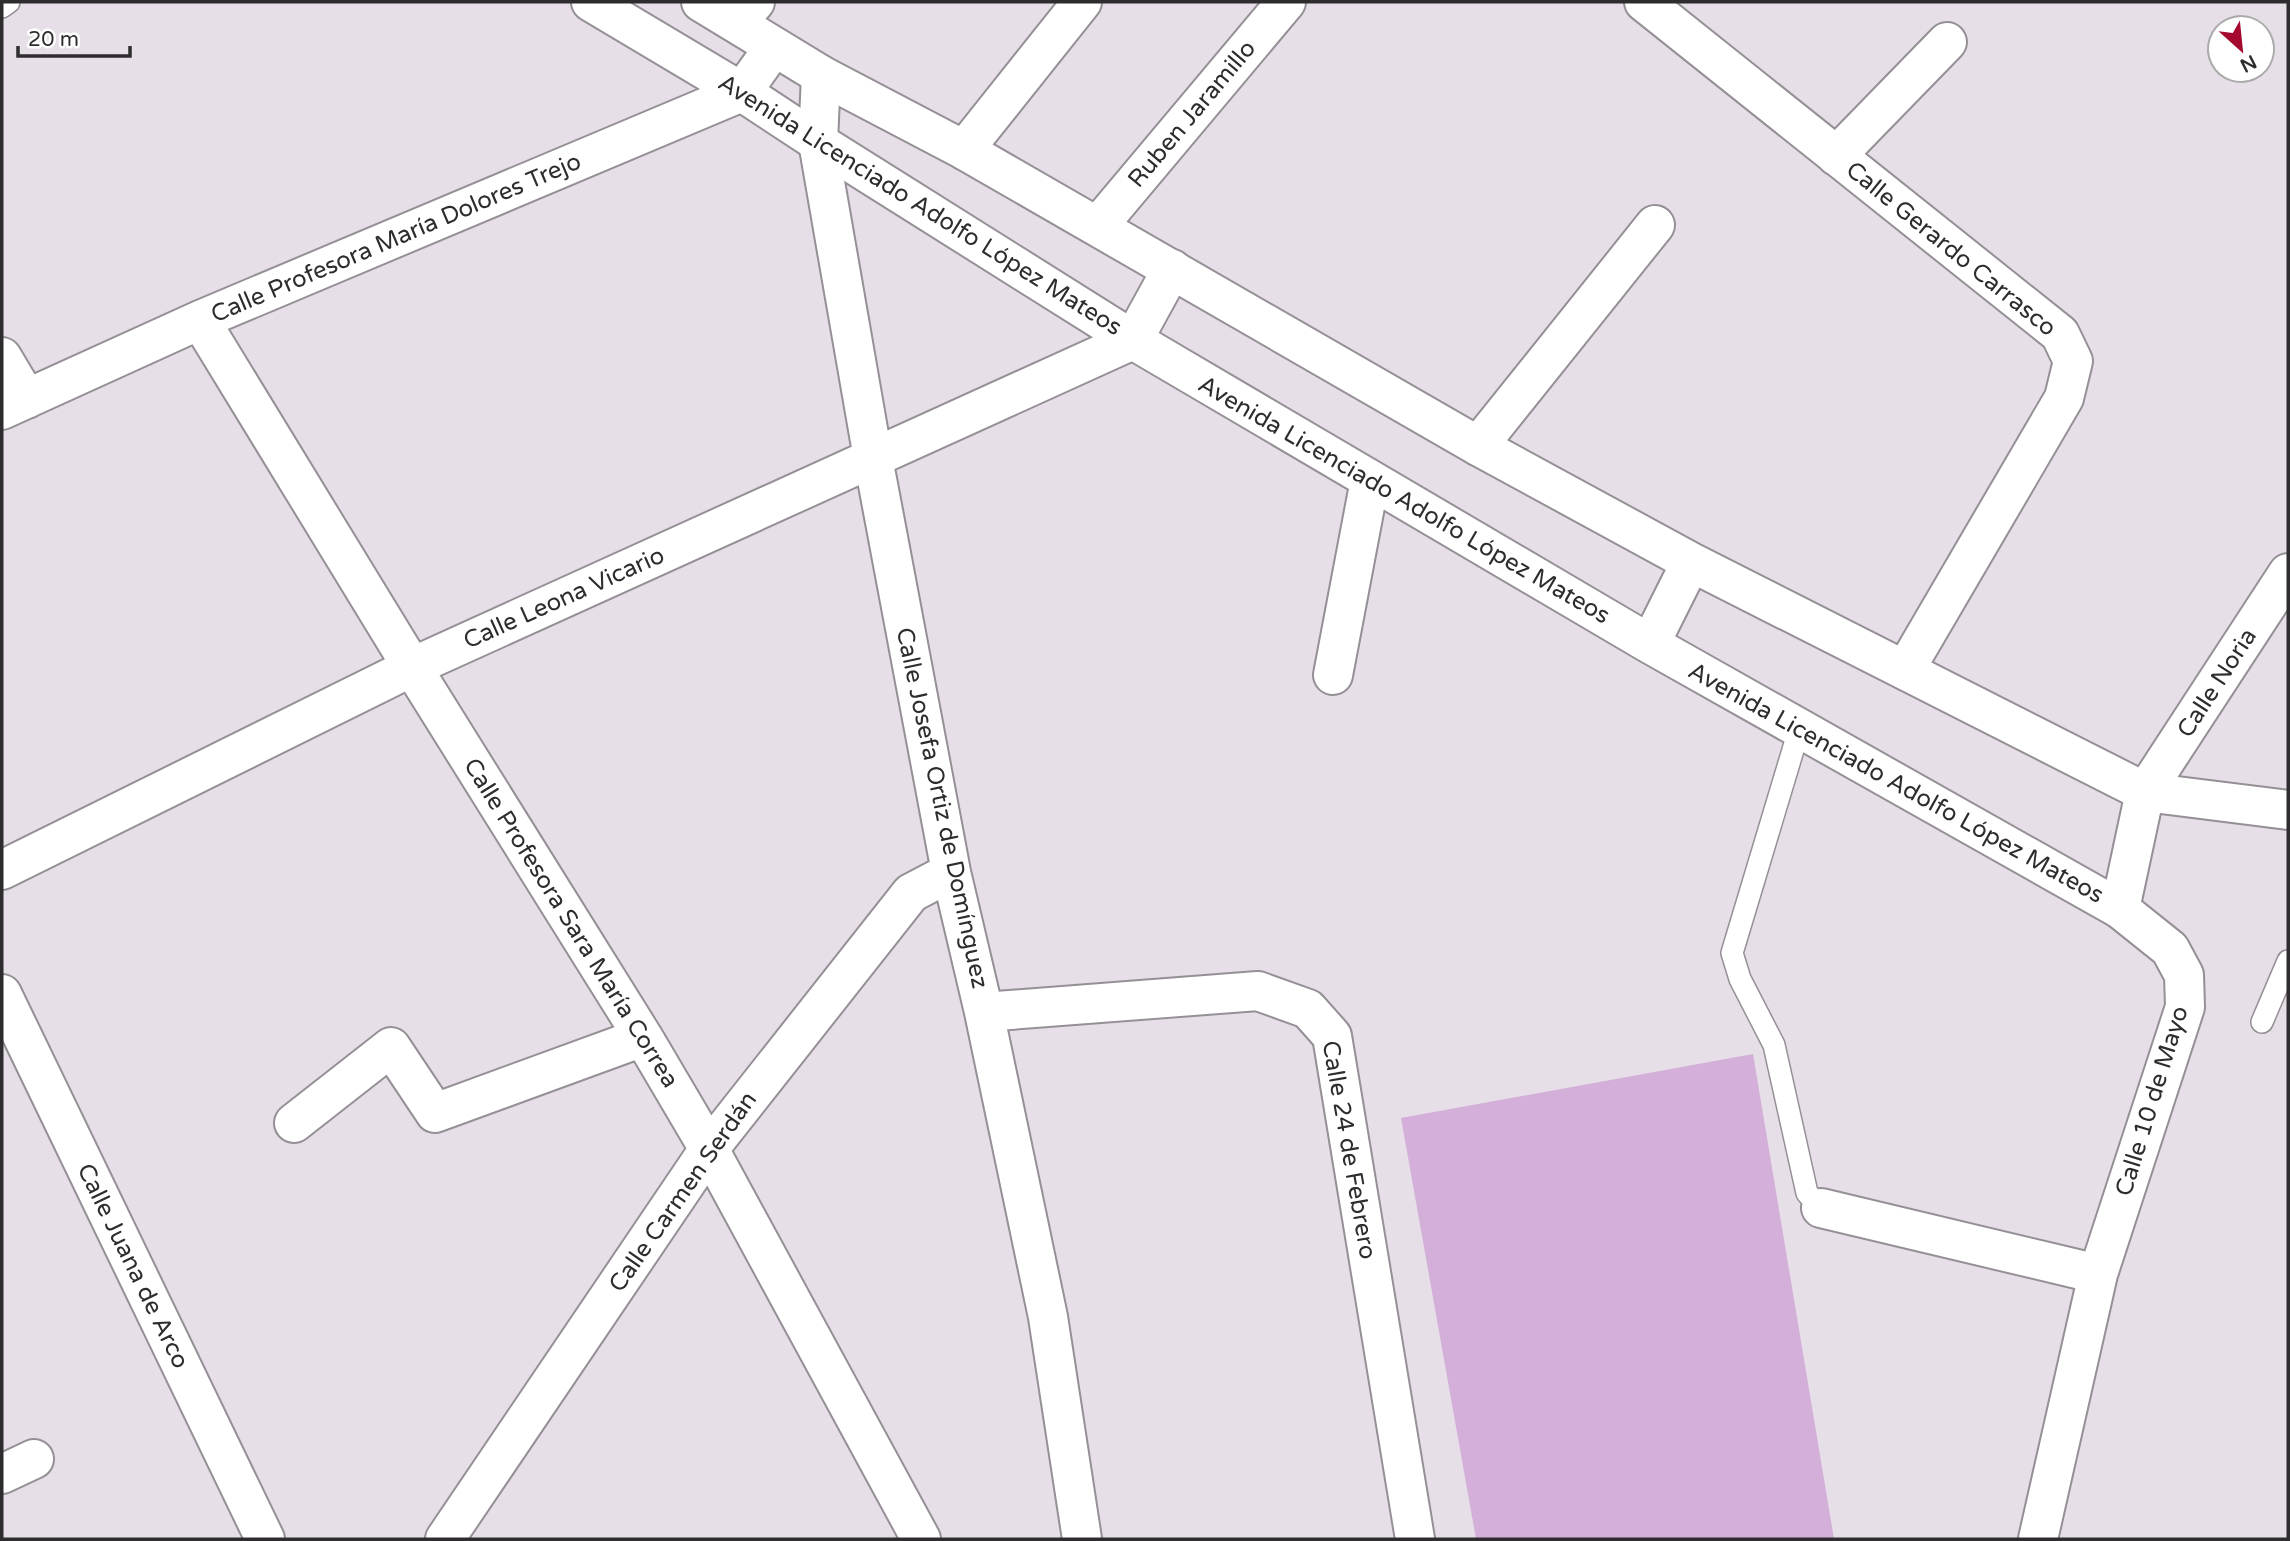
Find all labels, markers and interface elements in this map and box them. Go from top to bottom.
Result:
scale bar [18,14,130,58]
north arrow [2206,14,2276,84]
text: 20 m [28,27,79,52]
street label: Ruben Jaramillo [1122,35,1262,193]
text: N [2236,50,2260,77]
street label: Avenida Licenciado Adolfo López Mateos [713,68,1127,342]
street label: Calle Profesora María Dolores Trejo [207,147,585,329]
street label: Calle Gerardo Carrasco [1840,155,2062,343]
street label: Avenida Licenciado Adolfo López Mateos [1193,370,1615,630]
street label: Calle Leona Vicario [459,541,669,655]
street label: Calle Noria [2171,623,2263,743]
street label: Calle Josefa Ortiz de Domínguez [890,625,994,991]
street label: Avenida Licenciado Adolfo López Mateos [1683,656,2109,910]
street label: Calle Profesora Sara María Correa [457,753,685,1093]
street label: Calle 10 de Mayo [2109,1003,2195,1199]
street label: Calle 24 de Febrero [1315,1038,1383,1262]
street label: Calle Carmen Serdán [603,1086,763,1298]
street label: Calle Juana de Arco [71,1159,195,1373]

